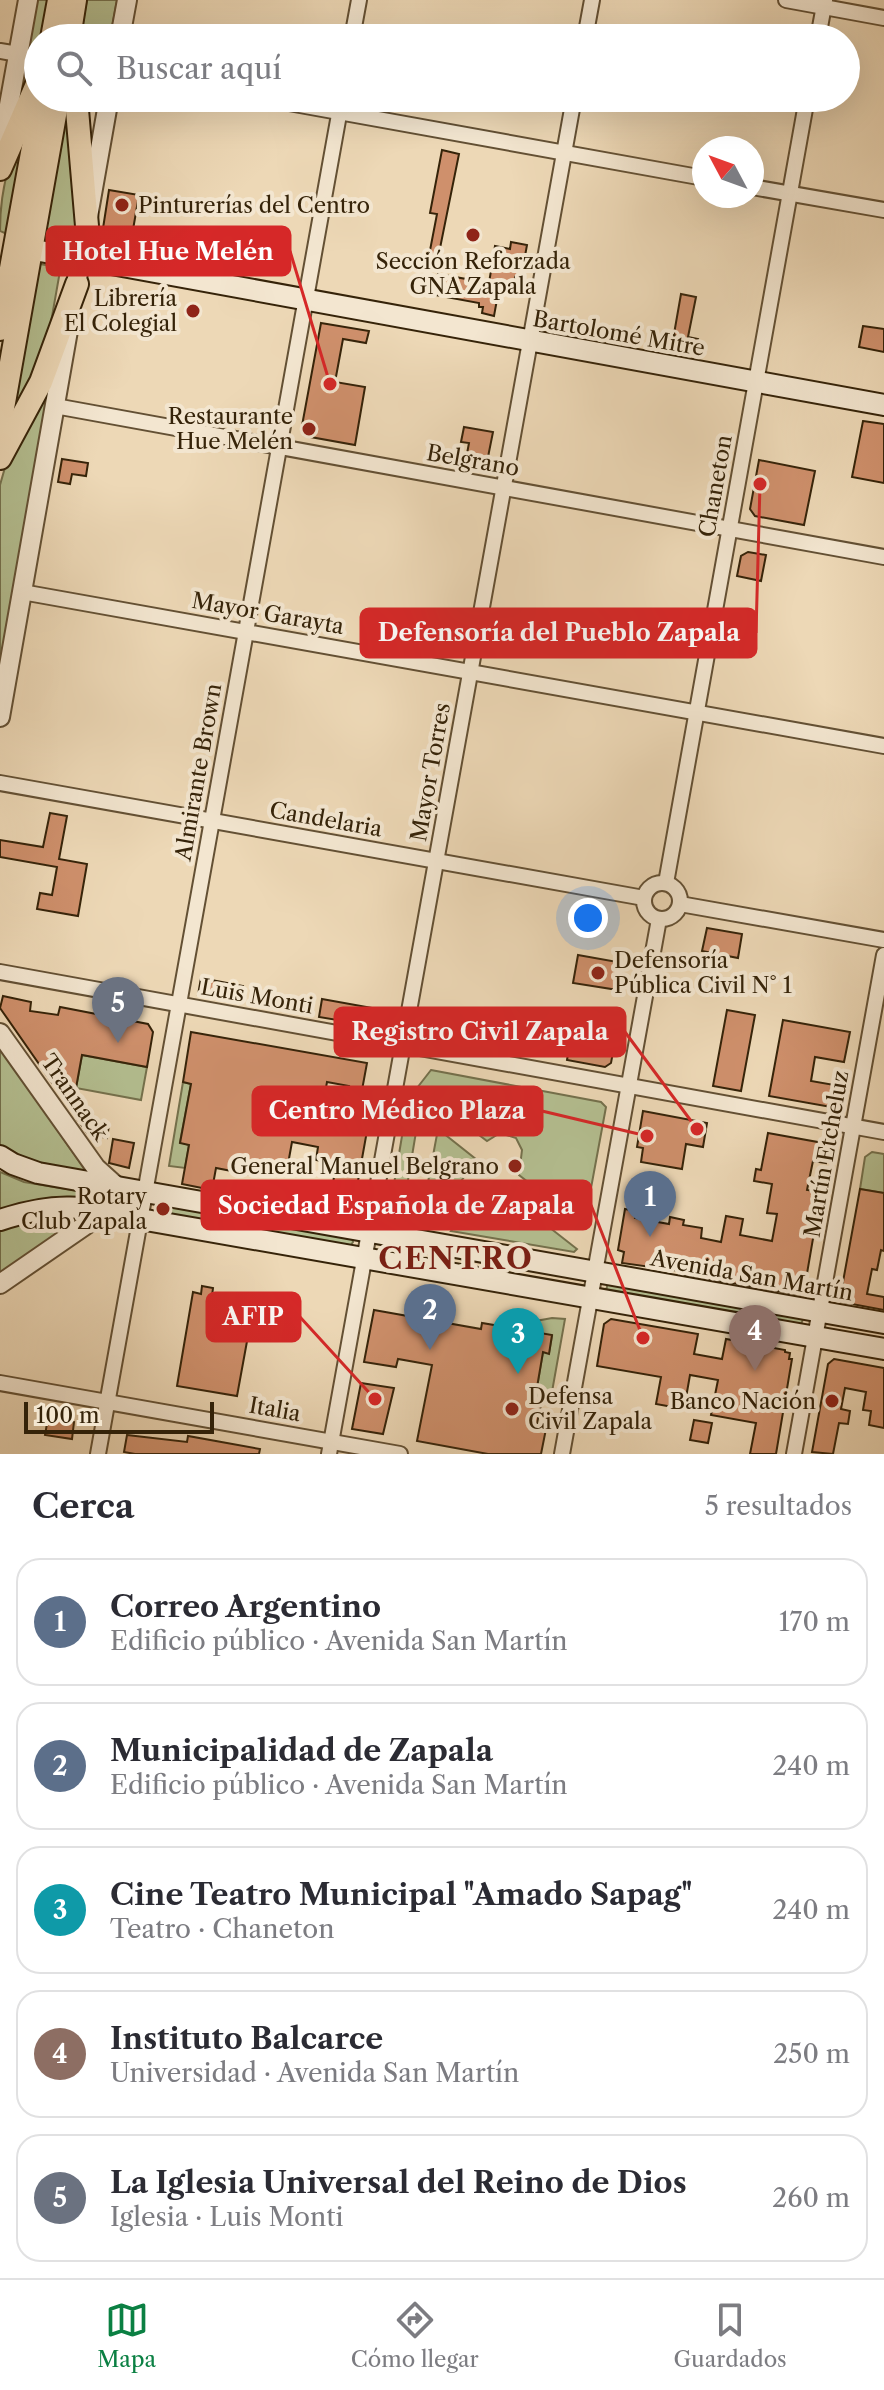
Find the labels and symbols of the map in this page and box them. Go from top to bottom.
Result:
north arrow [692,136,764,208]
place label: Pinturerías del Centro [138,192,370,219]
marker: Pinturerías del Centro [113,196,131,214]
marker: Sección Reforzada GNA Zapala [464,226,482,244]
callout: Hotel Hue Melén [47,227,290,275]
text: Hotel Hue Melén [62,237,274,266]
place label: Sección Reforzada GNA Zapala [375,248,571,300]
place label: Librería El Colegial [64,285,177,337]
marker: Librería El Colegial [184,302,202,320]
street label: Bartolomé Mitre [531,305,707,362]
place label: Restaurante Hue Melén [168,403,293,455]
marker: Restaurante Hue Melén [300,420,318,438]
street label: Chaneton [693,433,738,539]
street label: Belgrano [424,439,521,482]
street label: Mayor Garayta [190,587,347,640]
callout: Defensoría del Pueblo Zapala [361,609,756,657]
text: Defensoría del Pueblo Zapala [378,618,741,647]
street label: Almirante Brown [169,681,227,864]
street label: Mayor Torres [405,701,456,844]
street label: Candelaria [268,796,385,843]
your location [568,898,608,938]
place label: Defensoría Pública Civil N° 1 [614,947,792,999]
marker: Defensoría Pública Civil N° 1 [589,964,607,982]
street label: Luis Monti [199,973,315,1020]
pin: 5 [92,977,144,1043]
callout: Registro Civil Zapala [335,1008,625,1056]
text: Registro Civil Zapala [351,1017,610,1046]
street label: Trannack [35,1049,115,1147]
street label: Martín Etcheluz [799,1069,854,1240]
callout: Centro Médico Plaza [253,1087,542,1135]
text: Centro Médico Plaza [268,1096,527,1125]
place label: General Manuel Belgrano [230,1153,499,1180]
marker: General Manuel Belgrano [506,1157,524,1175]
pin: 1 [624,1171,676,1237]
callout: Sociedad Española de Zapala [202,1181,591,1229]
place label: Rotary Club Zapala [21,1183,148,1235]
text: Sociedad Española de Zapala [218,1191,576,1220]
marker: Rotary Club Zapala [154,1200,172,1218]
district label: CENTRO [378,1240,534,1277]
street label: Avenida San Martín [648,1244,855,1307]
pin: 2 [404,1284,456,1350]
callout: AFIP [207,1293,300,1341]
text: AFIP [221,1302,284,1331]
pin: 4 [729,1305,781,1371]
pin: 3 [492,1308,544,1374]
place label: Defensa Civil Zapala [528,1383,653,1435]
place label: Banco Nación [670,1388,816,1415]
street label: Italia [247,1392,303,1427]
marker: Banco Nación [823,1392,841,1410]
scale bar [24,1398,214,1434]
marker: Defensa Civil Zapala [503,1400,521,1418]

